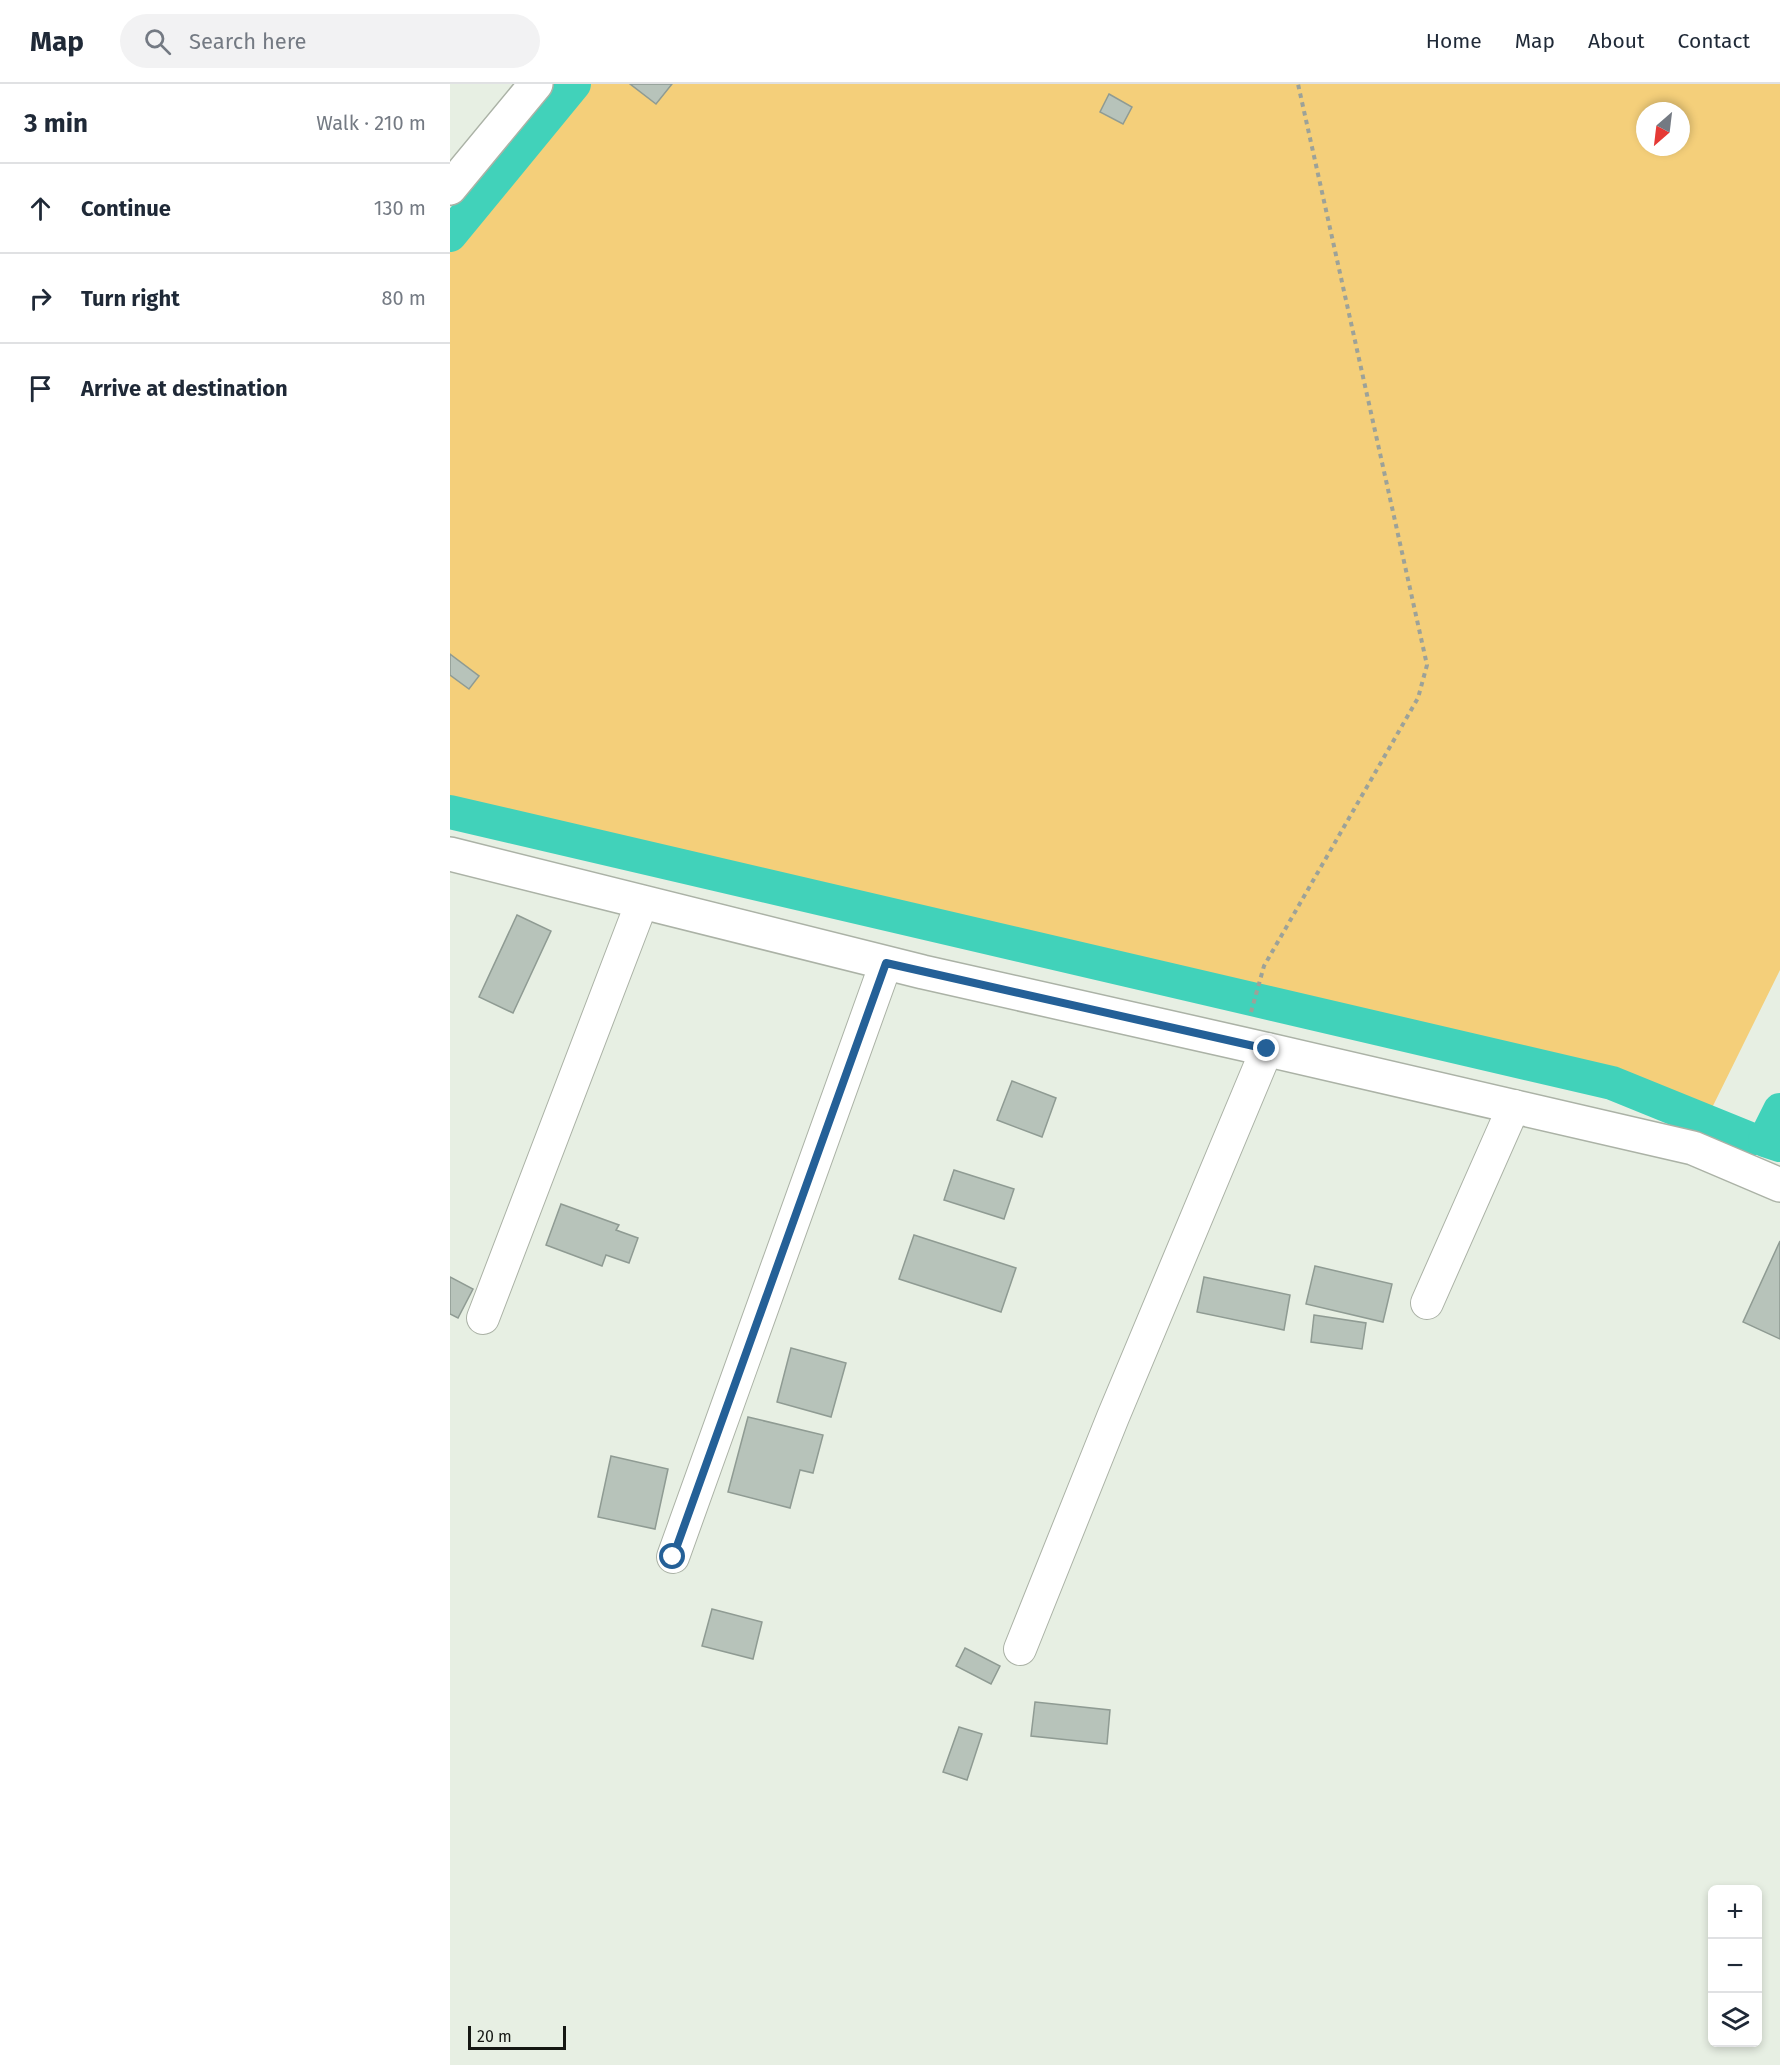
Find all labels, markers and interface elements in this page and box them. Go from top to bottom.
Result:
search box [120,14,540,68]
text: Map [30,25,84,58]
icon: search [141,25,174,58]
text: Search here [189,28,307,55]
text: Home [1426,28,1482,54]
text: Map [1515,28,1555,54]
text: About [1588,28,1645,54]
text: Contact [1678,28,1750,54]
north arrow [1636,102,1690,156]
text: 3 min [24,108,88,139]
text: Walk · 210 m [316,111,426,135]
icon: ahead [24,192,57,225]
text: Continue [81,195,171,222]
text: 130 m [374,196,426,220]
icon: right [24,282,57,315]
text: Turn right [81,285,180,312]
text: 80 m [381,286,426,310]
icon: arrive [24,372,57,405]
text: Arrive at destination [81,375,288,402]
route end [1253,1035,1279,1061]
route start [659,1543,685,1569]
map controls [1708,1885,1762,2047]
button: + [1708,1885,1762,1939]
button: − [1708,1939,1762,1993]
button: layers [1708,1993,1762,2047]
scale bar [468,2023,566,2050]
text: 20 m [477,2027,512,2046]

